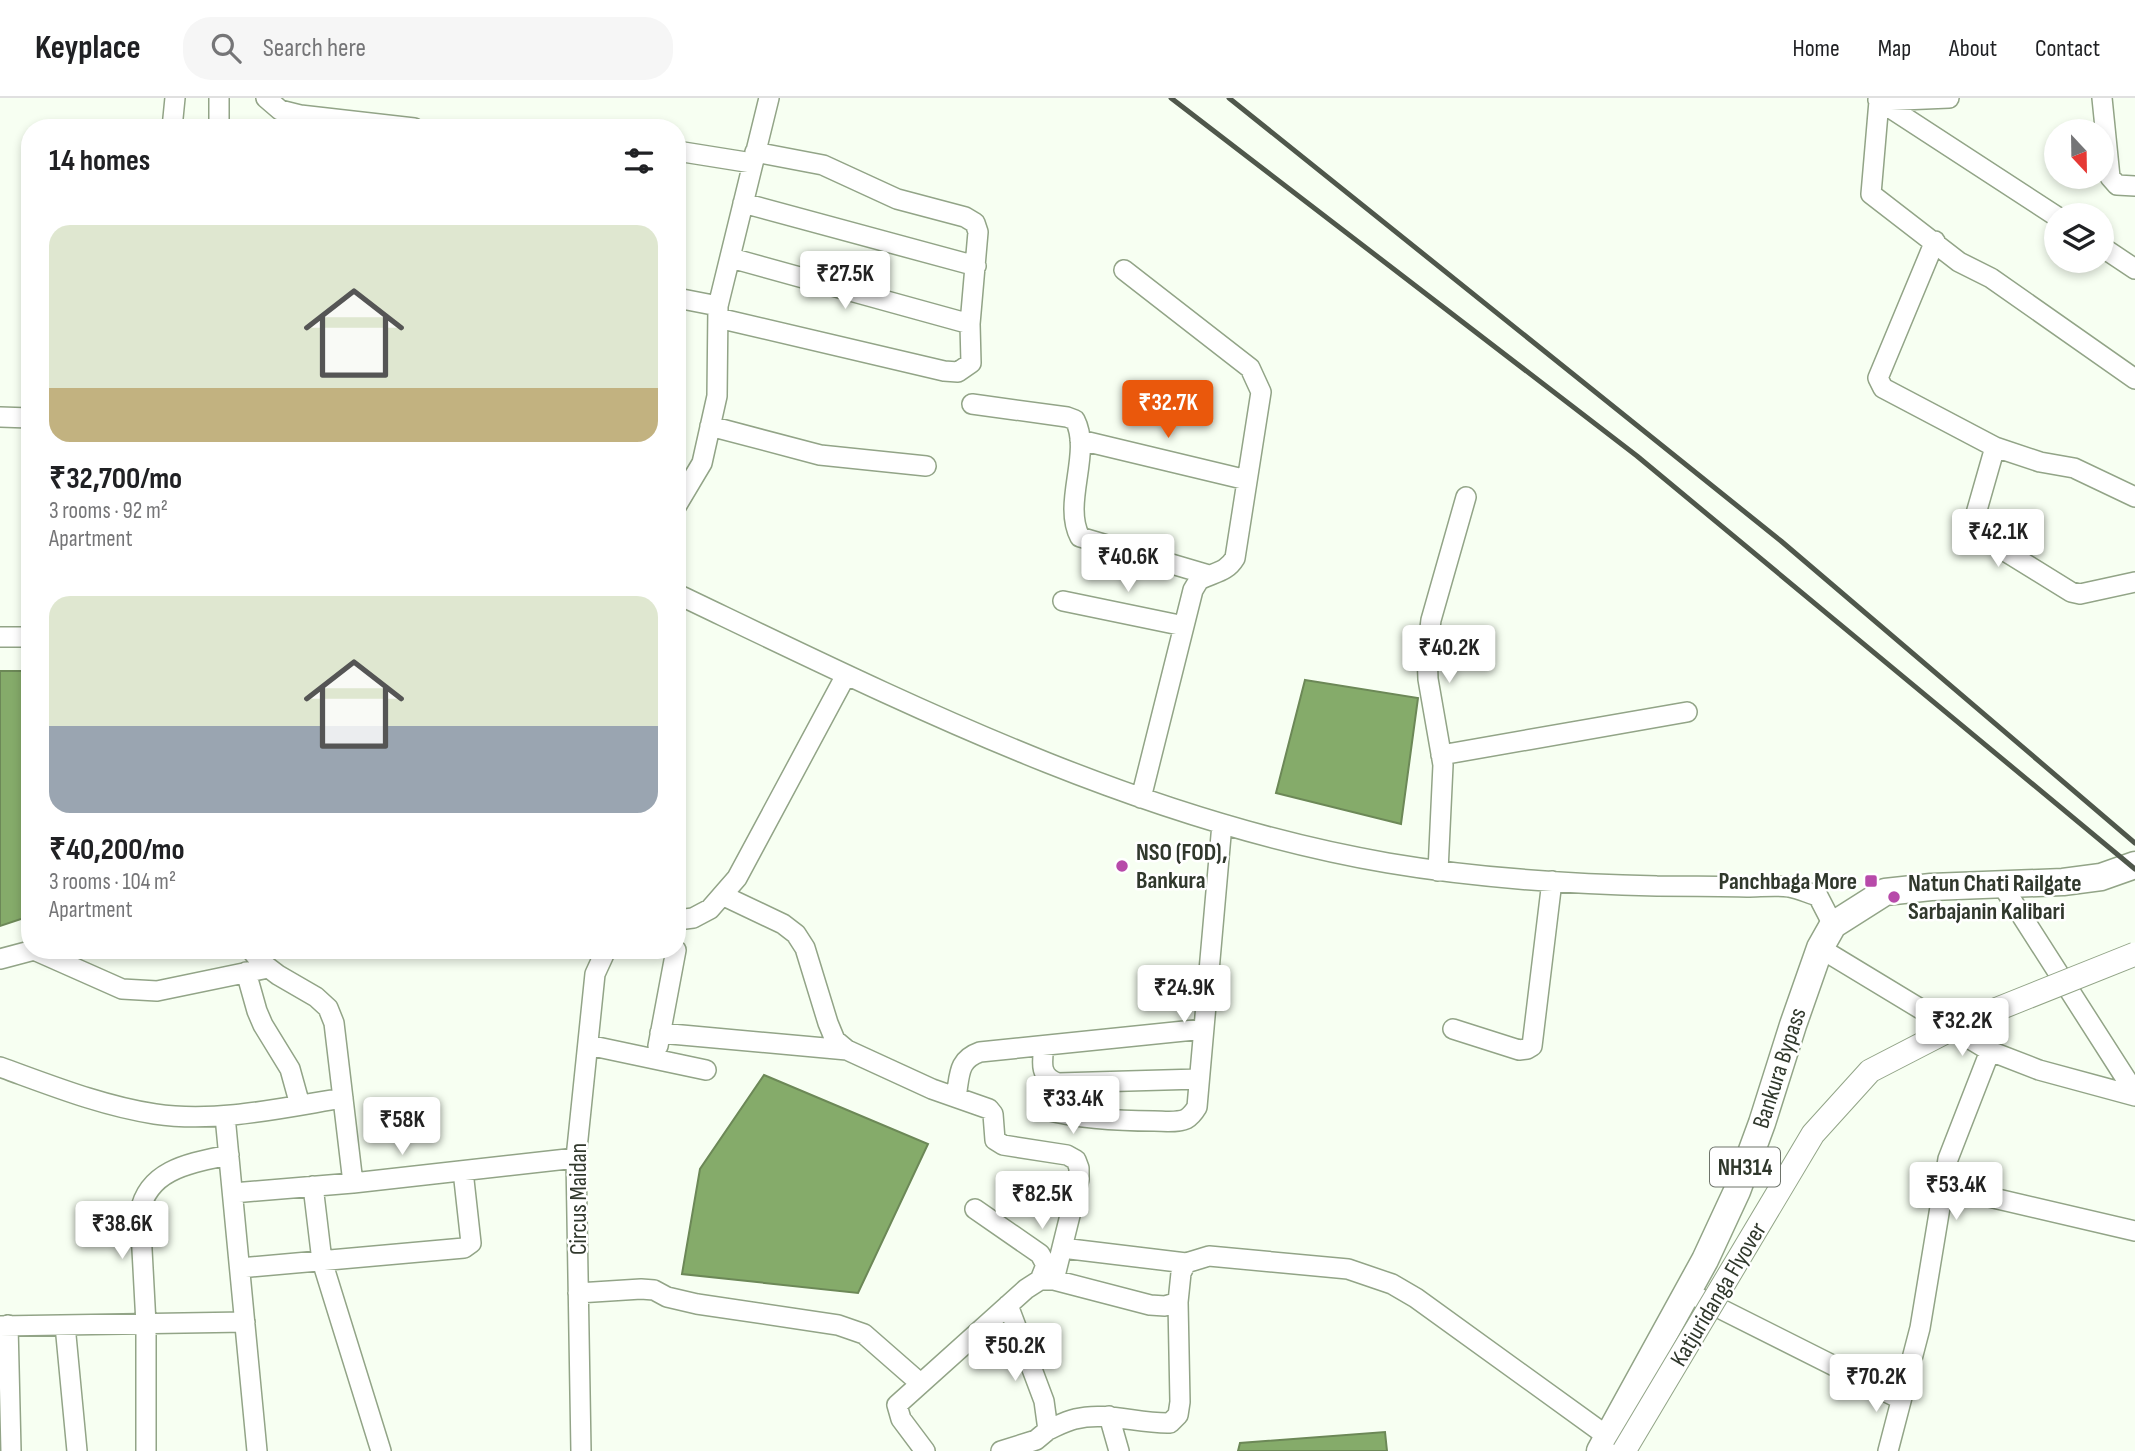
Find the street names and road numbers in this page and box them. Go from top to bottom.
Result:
street label: Bankura Bypass [1746,1004,1813,1132]
street label: Circus Maidan [564,1143,593,1255]
road number: NH314 [1710,1148,1780,1186]
street label: Katjuridanga Flyover [1664,1217,1773,1372]

